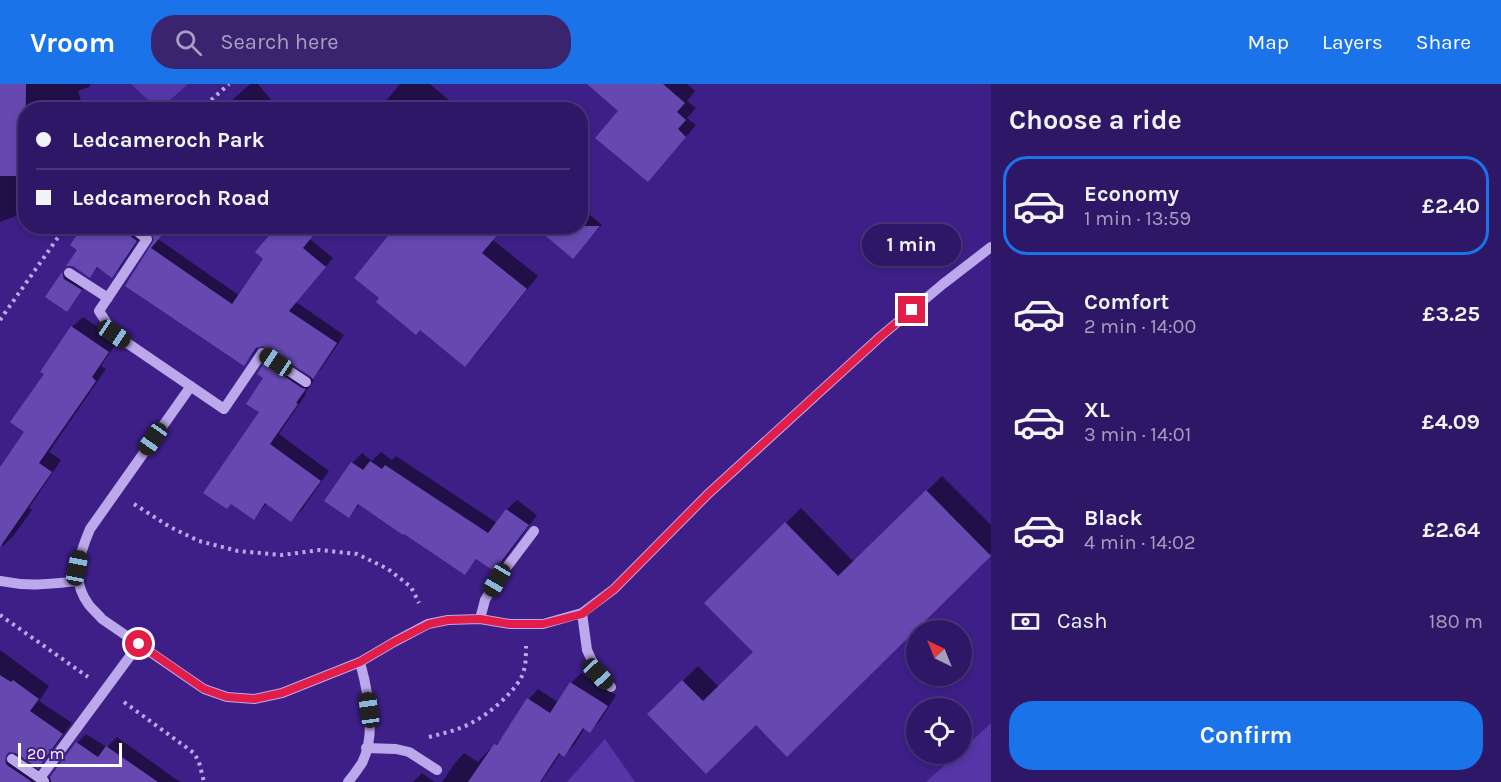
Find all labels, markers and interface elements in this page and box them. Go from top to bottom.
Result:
search box [151,15,571,69]
text: Vroom [30,26,115,59]
icon: search [172,26,205,59]
text: Search here [220,29,339,55]
text: Map [1247,30,1289,54]
text: Layers [1322,30,1383,54]
text: Share [1416,30,1471,54]
text: Choose a ride [1009,104,1182,136]
text: Ledcameroch Park [72,127,264,153]
icon: car [1012,179,1066,233]
text: Economy [1084,181,1179,207]
text: Ledcameroch Road [72,185,270,211]
text: £2.40 [1422,193,1480,219]
text: 1 min · 13:59 [1084,207,1191,230]
callout: 1 min [862,223,962,265]
text: 1 min [886,233,937,256]
icon: car [1012,287,1066,341]
text: Comfort [1084,289,1169,315]
route end [898,296,925,323]
text: £3.25 [1422,301,1480,327]
text: 2 min · 14:00 [1084,315,1196,338]
car [94,316,134,352]
car [256,344,296,380]
icon: car [1012,395,1066,449]
text: XL [1084,397,1110,423]
text: £4.09 [1422,409,1480,435]
car [135,419,171,459]
text: 3 min · 14:01 [1084,423,1191,446]
icon: car [1012,503,1066,557]
text: Black [1084,505,1143,531]
text: £2.64 [1422,517,1480,543]
text: 4 min · 14:02 [1084,531,1196,554]
car [65,549,89,587]
car [480,560,514,600]
icon: cash [1009,605,1042,638]
text: Cash [1057,608,1107,634]
text: 180 m [1429,610,1483,633]
north arrow [906,620,972,686]
map controls [906,620,972,764]
route start [125,630,152,657]
car [579,655,617,693]
car [358,691,380,729]
button: locate [906,698,972,764]
button: Confirm [1009,701,1483,770]
scale bar [18,740,122,768]
text: 20 m [27,744,65,763]

